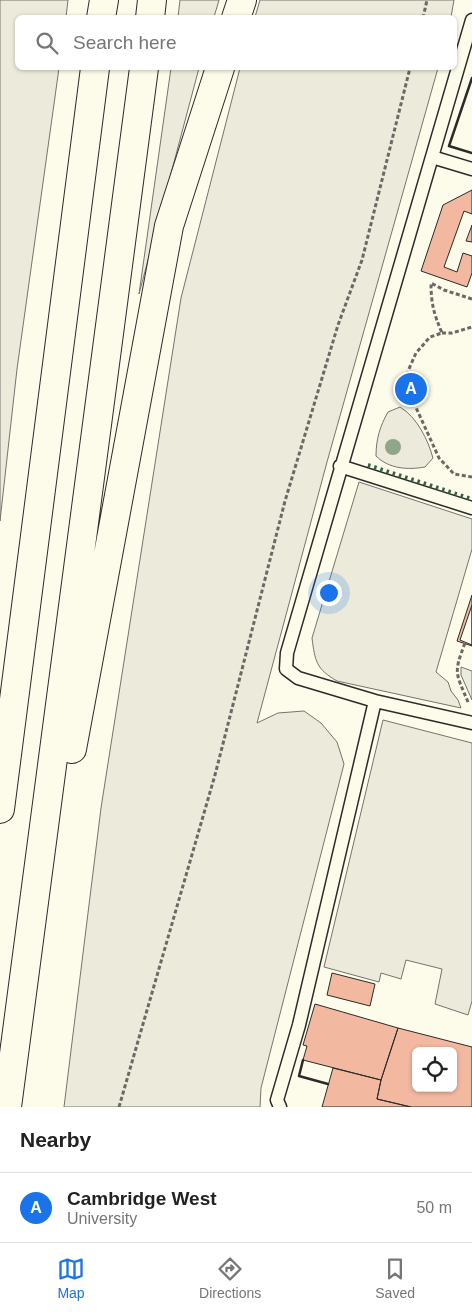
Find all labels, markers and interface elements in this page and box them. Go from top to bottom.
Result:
search box [15,15,457,70]
icon: search [33,29,61,57]
text: Search here [73,32,177,53]
pin: A [395,370,427,408]
your location [316,580,342,606]
map controls [412,1047,457,1092]
button: locate [412,1047,457,1092]
text: Nearby [20,1128,91,1151]
text: Cambridge West [67,1188,217,1209]
text: A [30,1199,42,1216]
text: 50 m [416,1199,452,1216]
text: University [67,1210,137,1227]
tab: Map [57,1255,85,1301]
tab: Directions [199,1255,261,1301]
tab: Saved [375,1255,415,1301]

